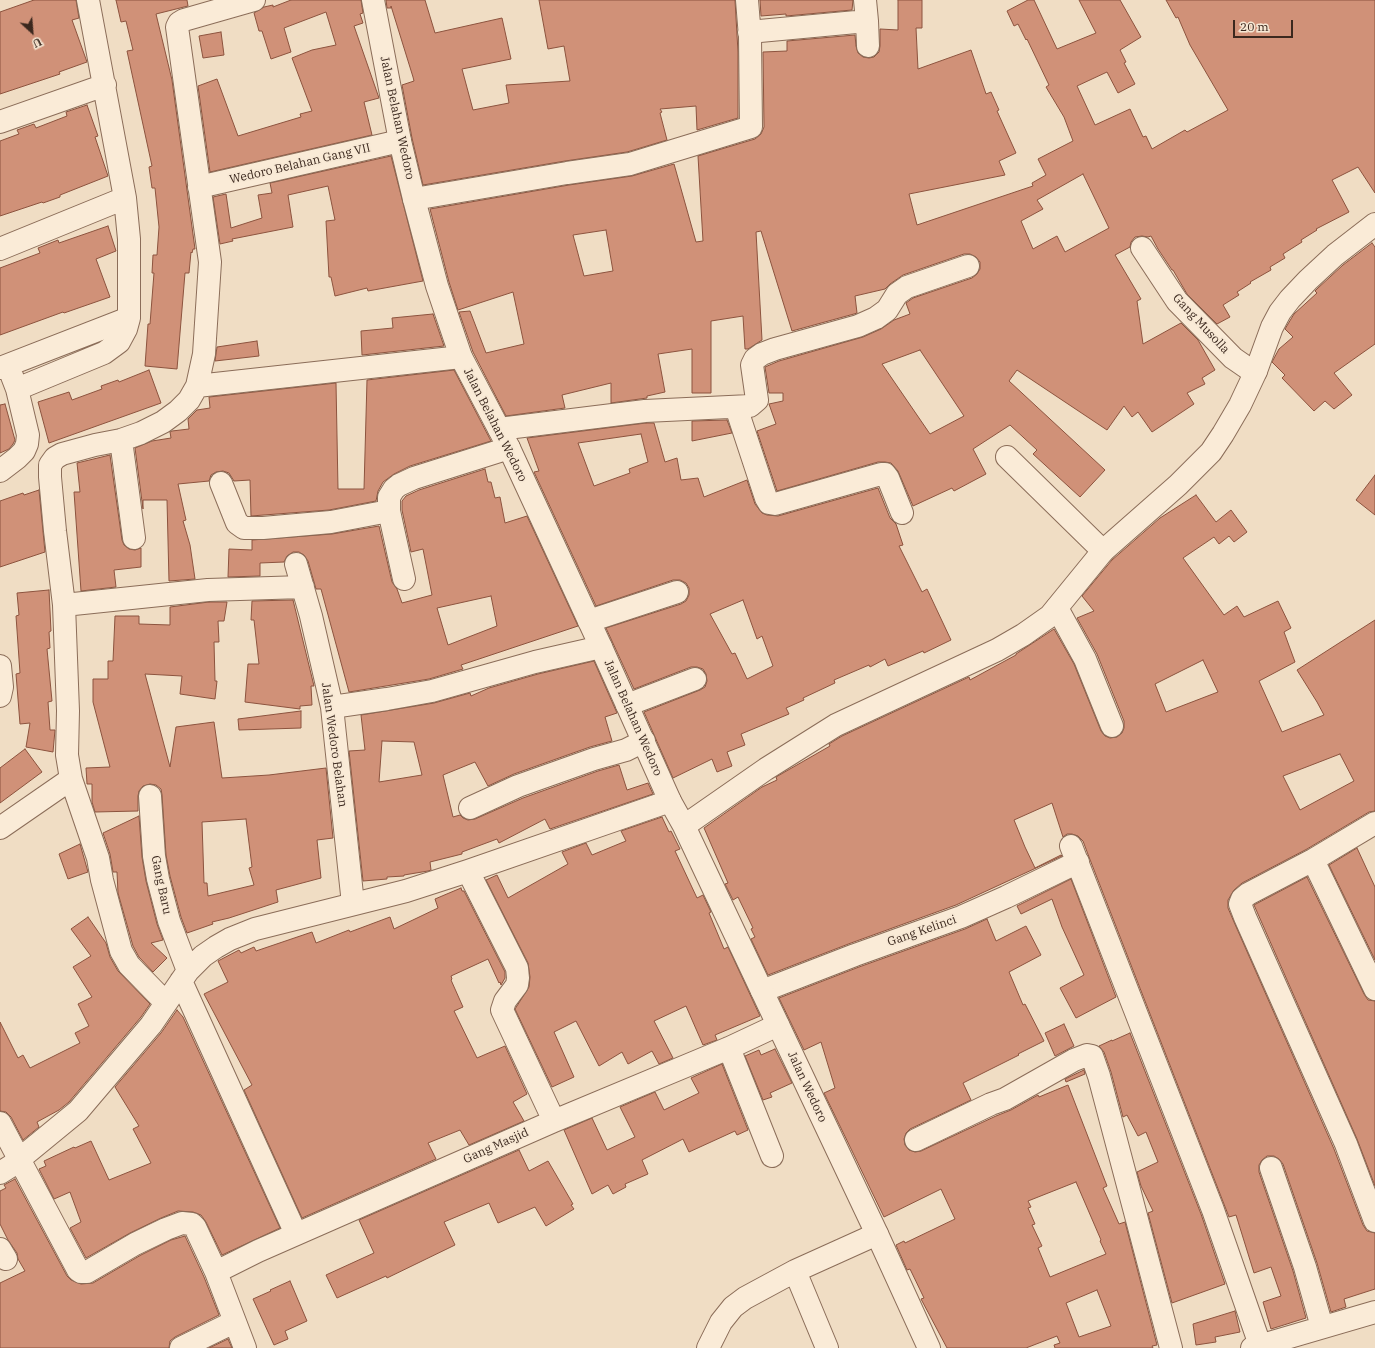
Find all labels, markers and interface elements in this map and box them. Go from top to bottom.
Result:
north arrow [12,12,52,52]
scale bar [1235,12,1295,38]
text: 20 m [1240,19,1269,34]
text: U [30,35,44,51]
street label: Jalan Belahan Wedoro [377,55,417,181]
street label: Wedoro Belahan Gang VII [228,141,372,187]
street label: Gang Musolla [1170,291,1232,357]
street label: Jalan Belahan Wedoro [460,366,530,484]
street label: Jalan Belahan Wedoro [601,658,665,778]
street label: Jalan Wedoro Belahan [318,682,350,808]
street label: Gang Baru [148,854,174,916]
street label: Gang Kelinci [886,912,958,950]
street label: Jalan Wedoro [784,1049,830,1125]
street label: Gang Masjid [461,1125,531,1167]

